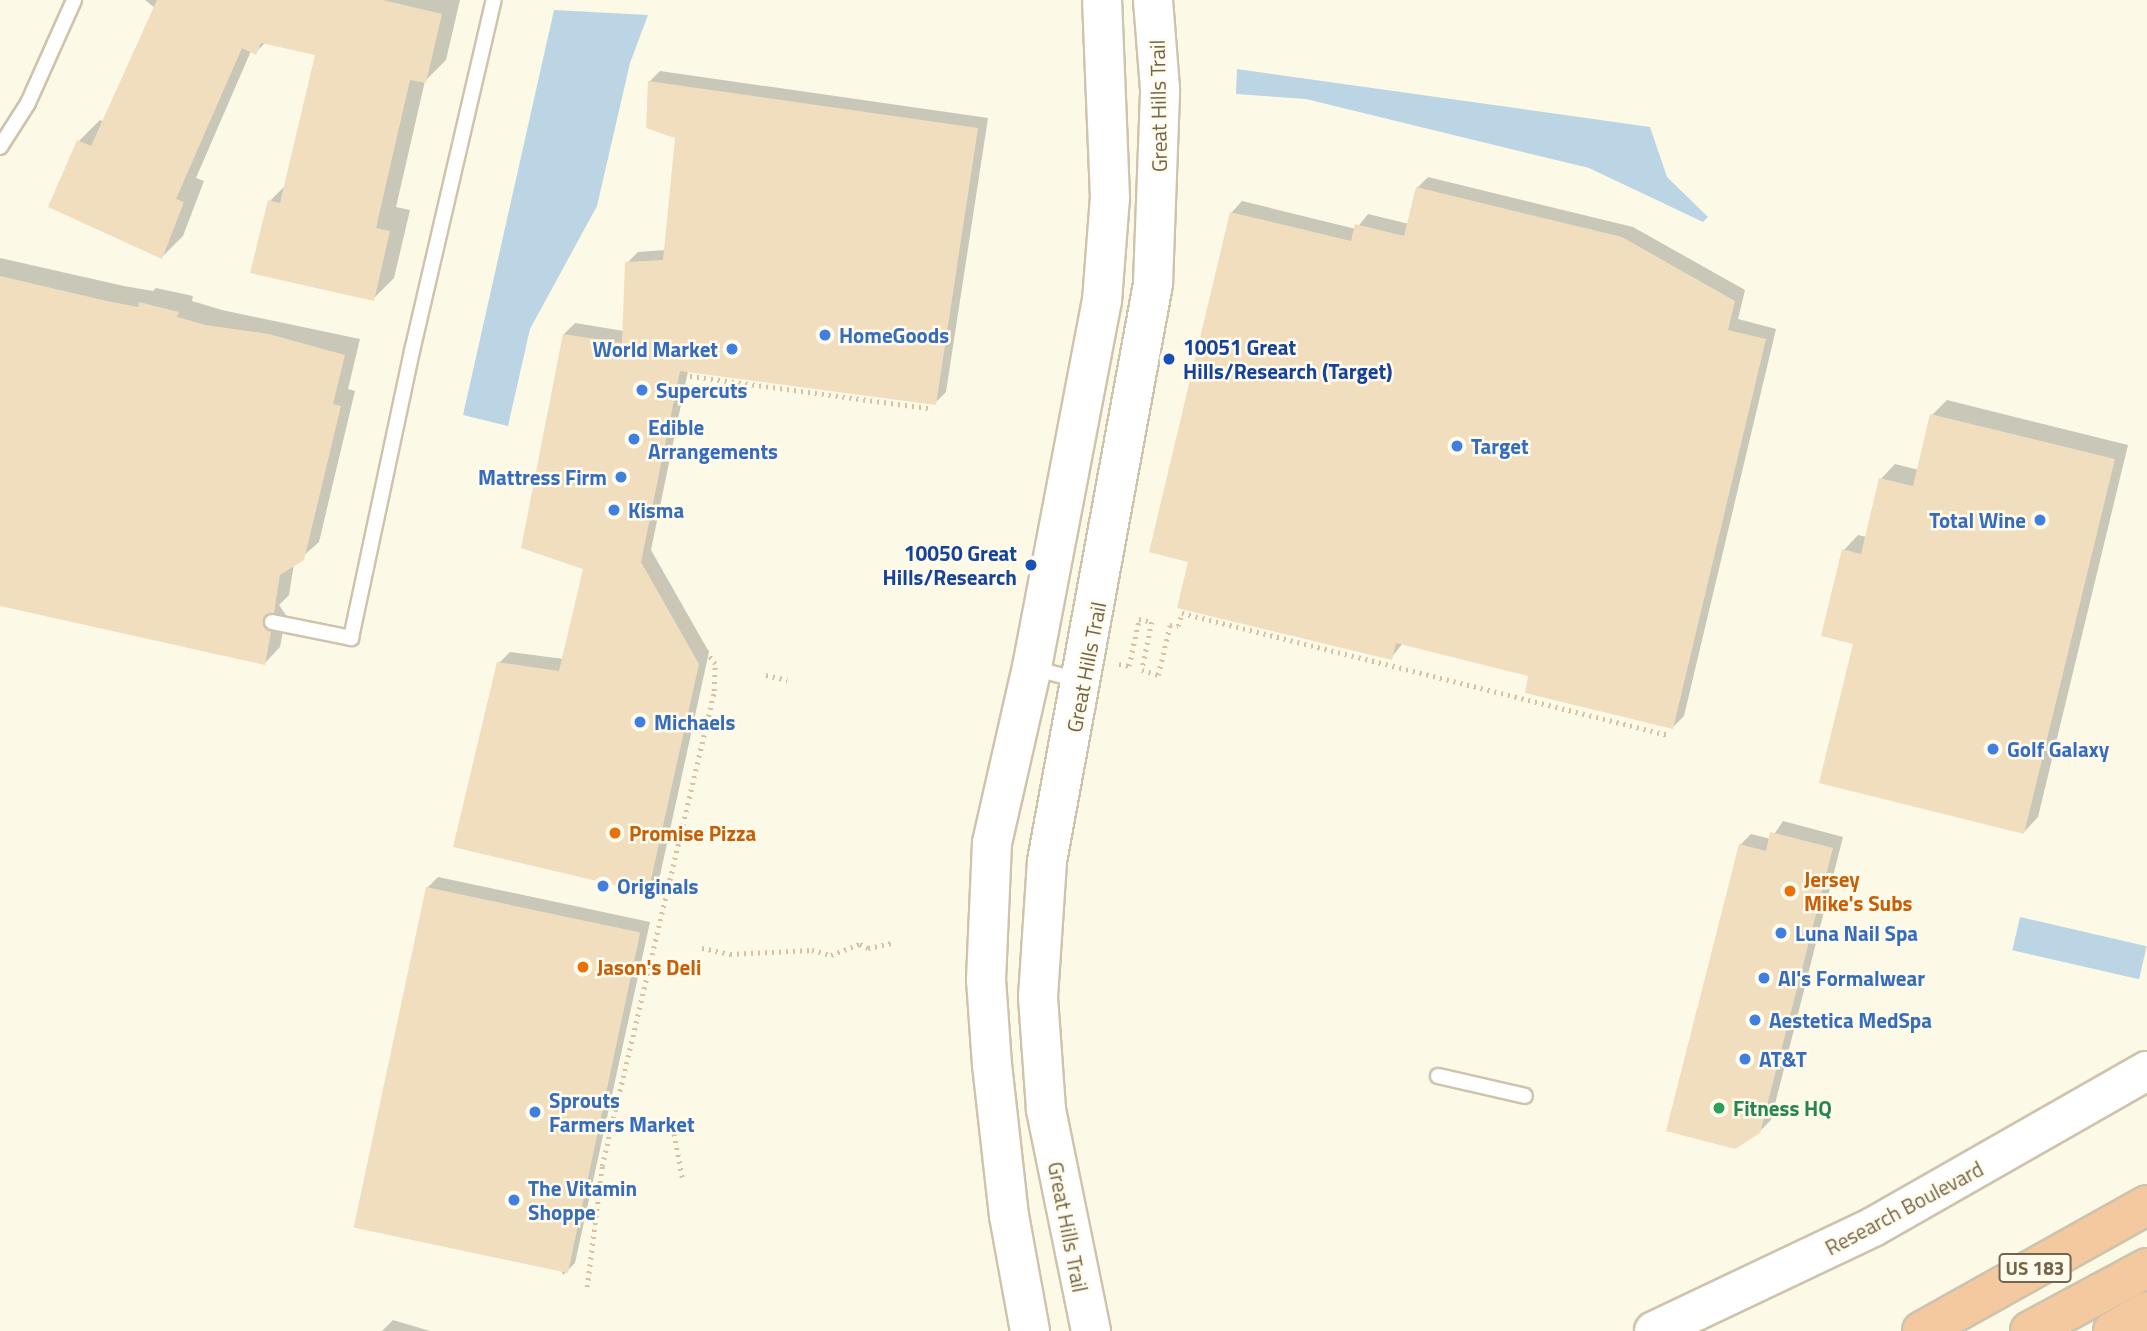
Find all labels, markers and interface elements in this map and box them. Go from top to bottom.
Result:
street label: Great Hills Trail [1144,40,1172,172]
place label: HomeGoods [839,322,949,348]
marker: HomeGoods [817,327,833,343]
place label: 10051 Great Hills/Research (Target) [1183,334,1393,384]
place label: World Market [593,336,718,362]
marker: World Market [724,341,740,357]
marker: 10051 Great Hills/Research (Target) [1161,351,1177,367]
place label: Supercuts [656,377,748,403]
marker: Supercuts [634,382,650,398]
place label: Edible Arrangements [648,414,778,464]
marker: Edible Arrangements [626,431,642,447]
place label: Target [1471,433,1529,459]
marker: Target [1449,438,1465,454]
place label: Mattress Firm [478,464,607,490]
marker: Mattress Firm [613,469,629,485]
place label: Kisma [628,497,684,523]
marker: Kisma [606,502,622,518]
place label: Total Wine [1929,507,2026,533]
marker: Total Wine [2032,512,2048,528]
place label: 10050 Great Hills/Research [883,540,1017,590]
marker: 10050 Great Hills/Research [1023,557,1039,573]
street label: Great Hills Trail [1061,600,1111,734]
place label: Michaels [654,709,735,735]
marker: Michaels [632,714,648,730]
place label: Golf Galaxy [2007,736,2109,762]
marker: Golf Galaxy [1985,741,2001,757]
place label: Promise Pizza [629,820,756,846]
marker: Promise Pizza [607,825,623,841]
place label: Jersey Mike's Subs [1804,866,1913,916]
place label: Originals [617,873,698,899]
marker: Originals [595,878,611,894]
marker: Jersey Mike's Subs [1782,883,1798,899]
place label: Luna Nail Spa [1795,920,1918,946]
marker: Luna Nail Spa [1773,925,1789,941]
place label: Jason's Deli [597,954,701,980]
marker: Jason's Deli [575,959,591,975]
place label: Al's Formalwear [1778,965,1925,991]
marker: Al's Formalwear [1756,970,1772,986]
place label: Aestetica MedSpa [1769,1007,1932,1033]
marker: Aestetica MedSpa [1747,1012,1763,1028]
place label: AT&T [1759,1046,1807,1072]
marker: AT&T [1737,1051,1753,1067]
place label: Sprouts Farmers Market [549,1087,695,1137]
place label: Fitness HQ [1733,1095,1832,1121]
marker: Fitness HQ [1711,1100,1727,1116]
marker: Sprouts Farmers Market [527,1104,543,1120]
street label: Research Boulevard [1821,1156,1987,1260]
street label: Great Hills Trail [1043,1160,1093,1294]
place label: The Vitamin Shoppe [528,1175,637,1225]
marker: The Vitamin Shoppe [506,1192,522,1208]
road number: US 183 [1998,1252,2072,1284]

